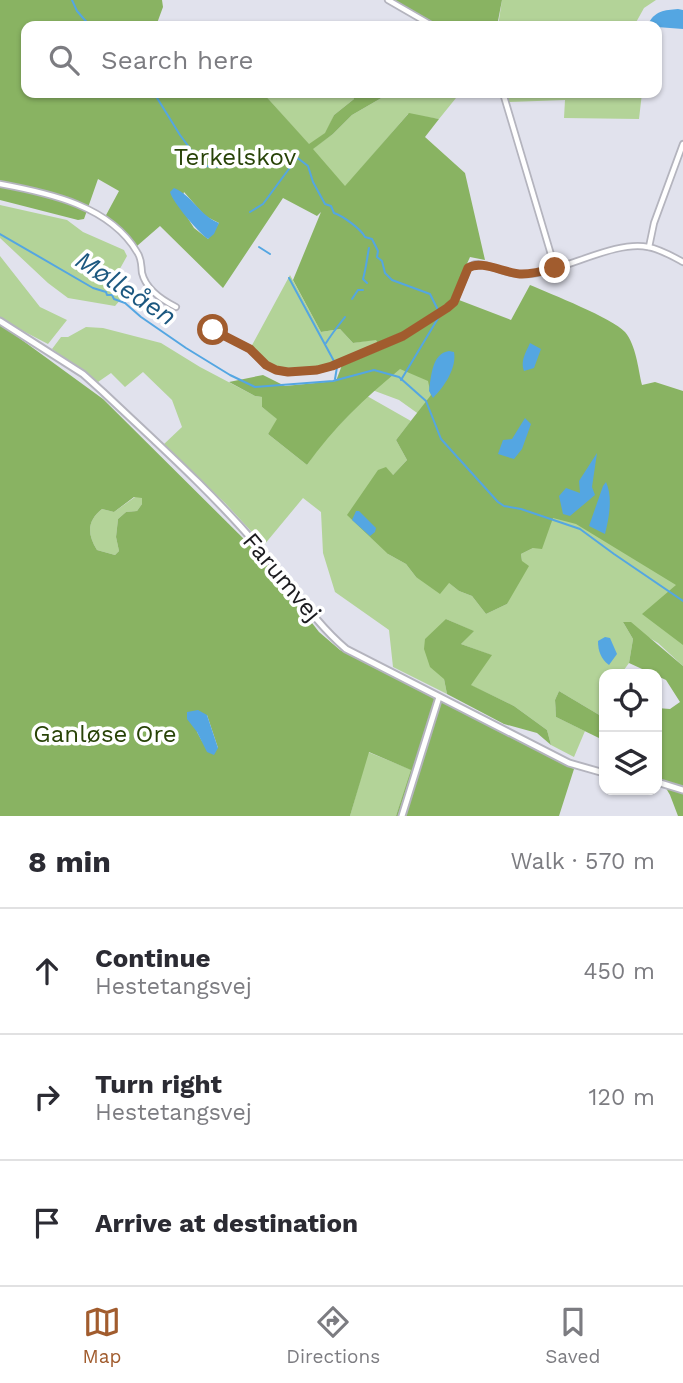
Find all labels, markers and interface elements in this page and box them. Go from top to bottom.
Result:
search box [21,21,662,98]
icon: search [45,41,83,79]
text: Search here [101,45,253,75]
park label: Terkelskov [174,143,297,171]
water label: Mølleåen [70,244,182,332]
route end [539,252,570,283]
route start [197,314,228,345]
street label: Farumvej [237,527,327,627]
map controls [599,669,662,795]
button: locate [599,669,662,732]
park label: Ganløse Ore [33,720,177,748]
button: layers [599,732,662,795]
text: 8 min [28,844,111,879]
text: Walk · 570 m [510,848,655,875]
text: Continue [95,943,211,973]
icon: ahead [28,952,66,990]
text: 450 m [583,958,655,985]
text: Hestetangsvej [95,973,252,1000]
text: Turn right [95,1069,222,1099]
icon: right [28,1078,66,1116]
text: 120 m [589,1084,655,1111]
text: Hestetangsvej [95,1099,252,1126]
icon: arrive [28,1204,66,1242]
text: Arrive at destination [95,1208,358,1238]
tab: Map [83,1303,121,1368]
tab: Directions [286,1303,380,1368]
tab: Saved [545,1303,600,1368]

